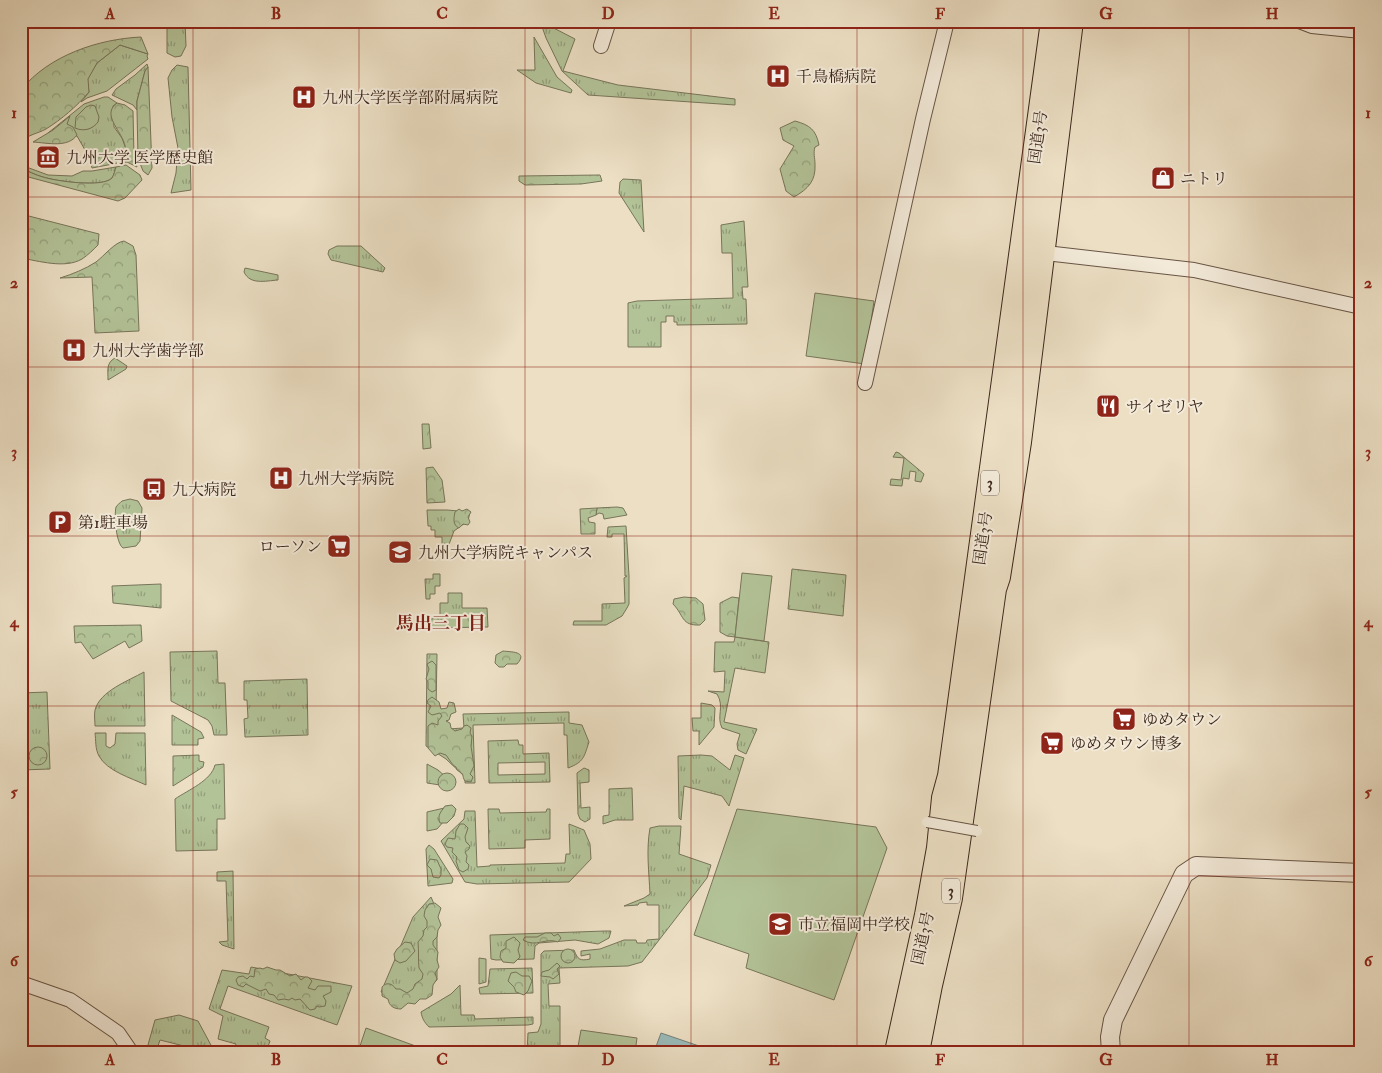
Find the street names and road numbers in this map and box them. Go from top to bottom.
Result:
street label: 国道3号 [1024,109,1052,165]
road number: 3 [981,470,999,496]
street label: 国道3号 [969,510,997,566]
road number: 3 [942,878,960,904]
street label: 国道3号 [908,910,938,967]

